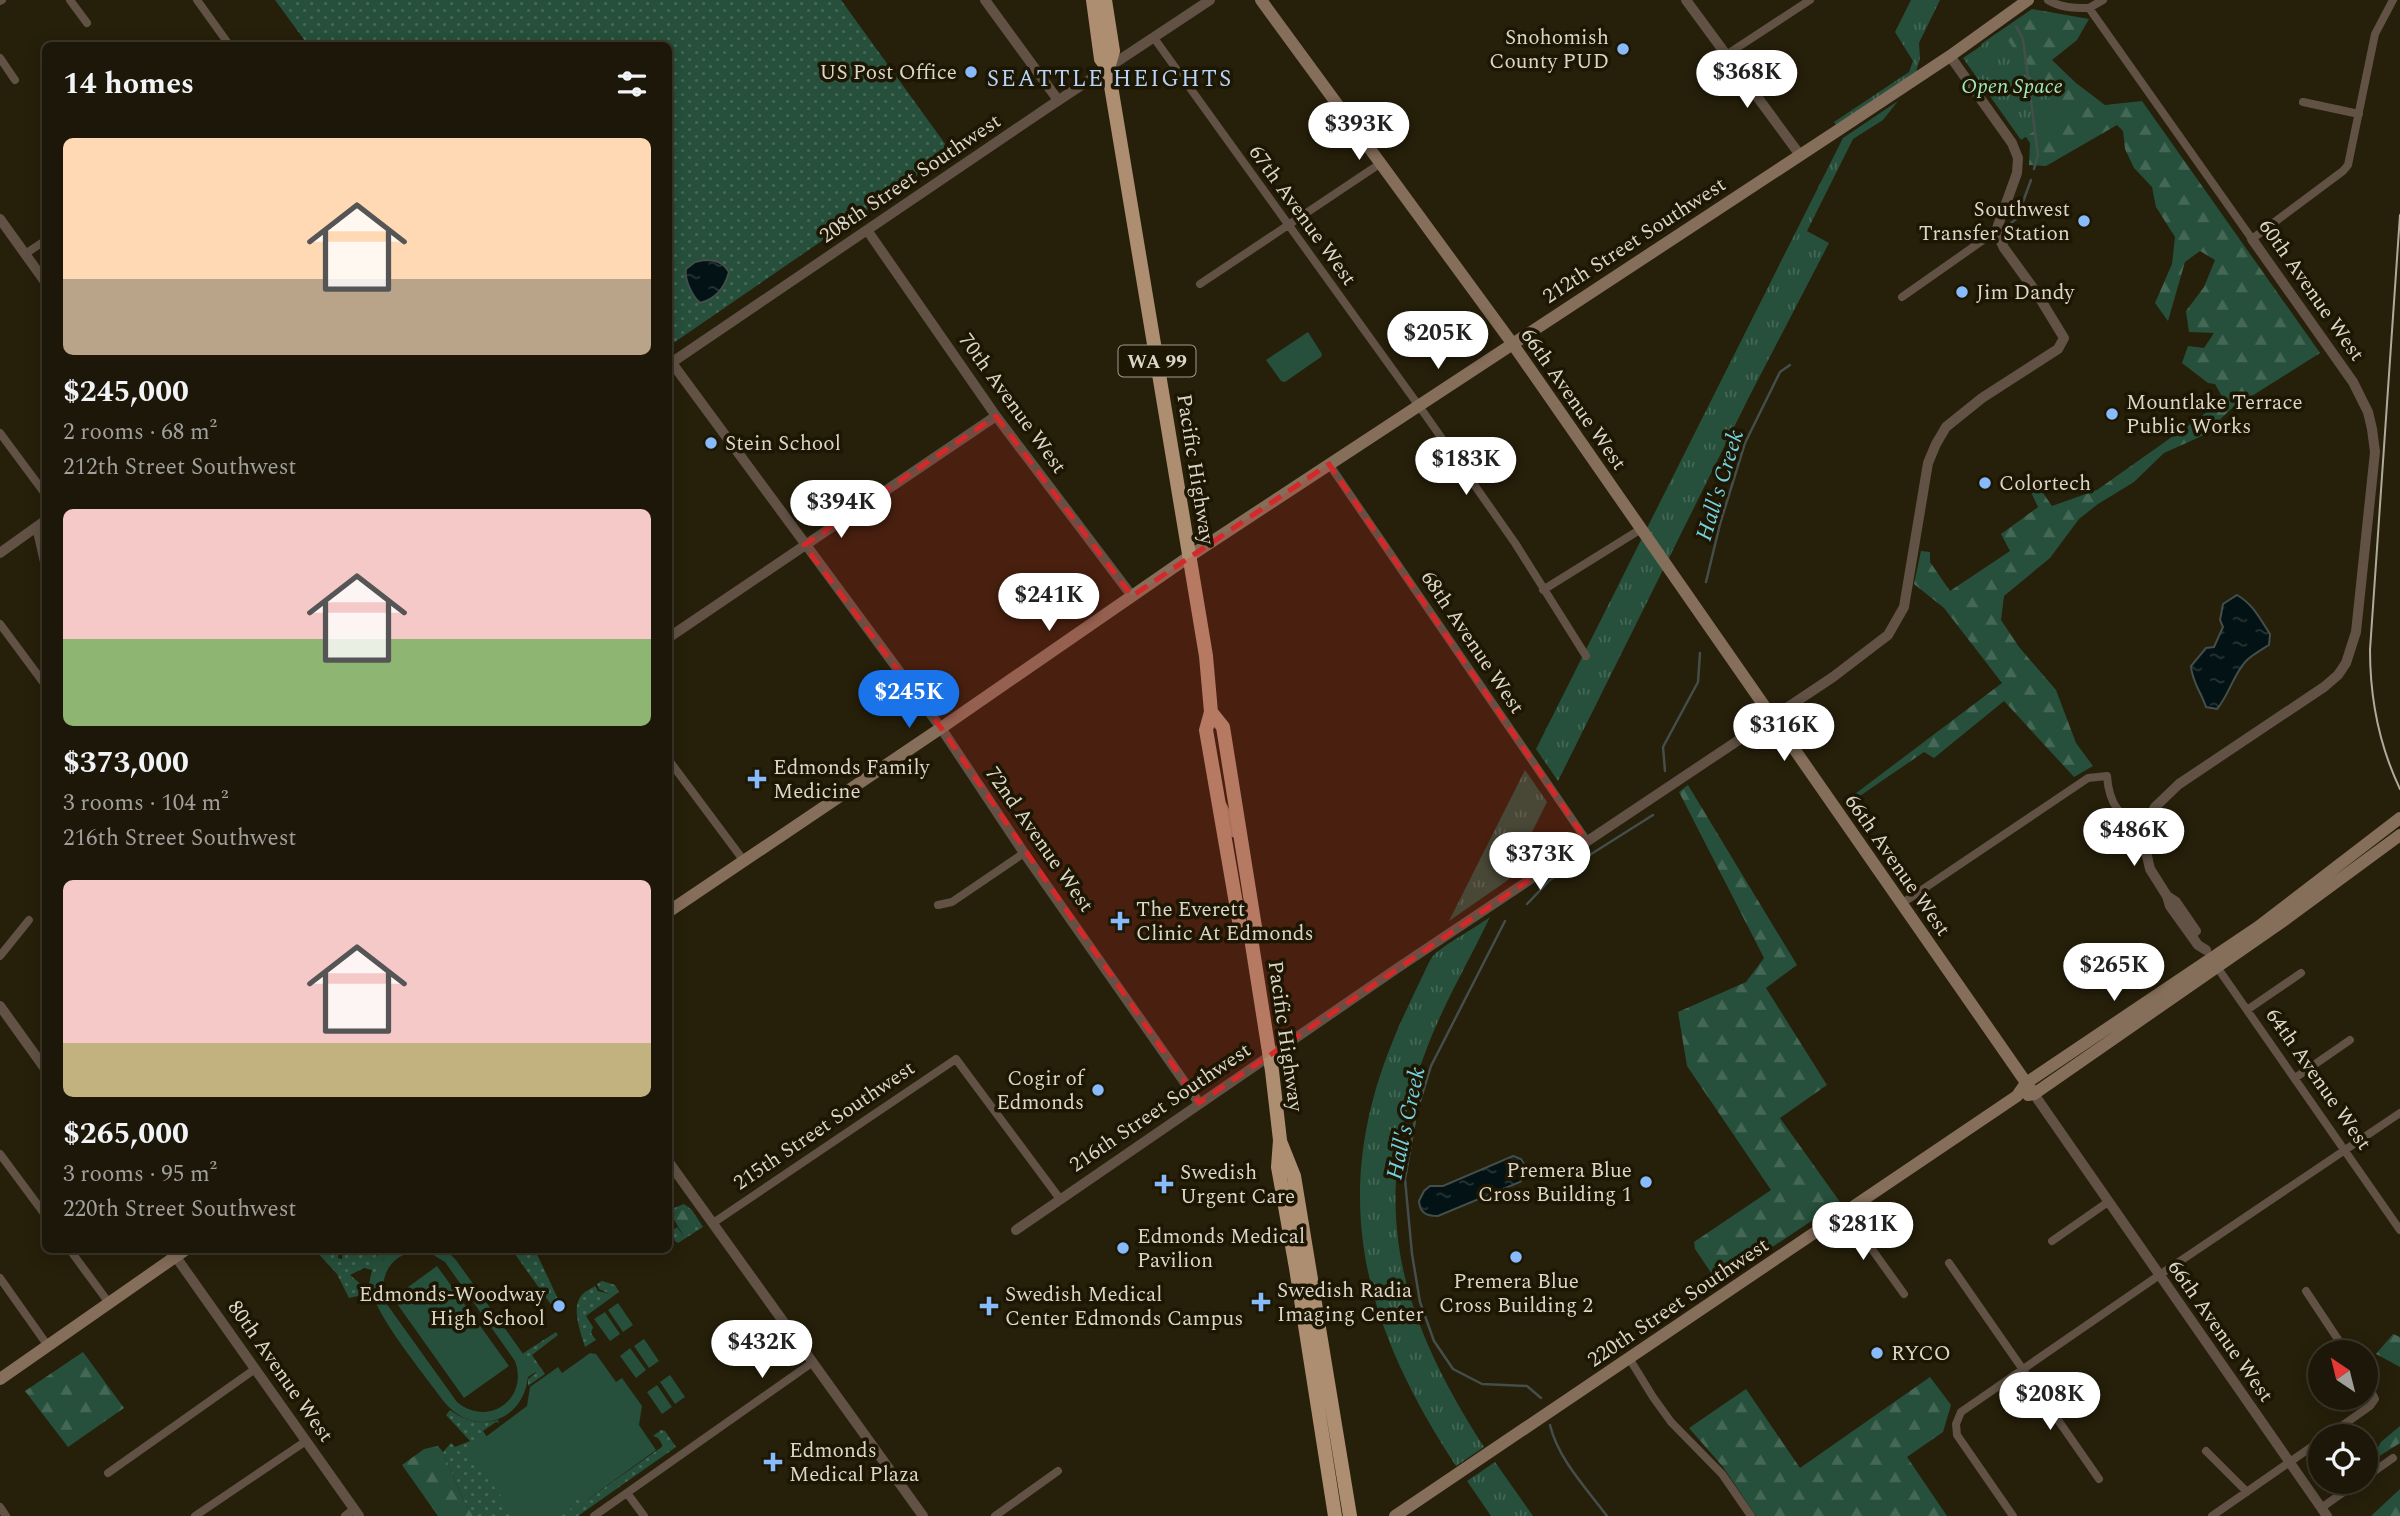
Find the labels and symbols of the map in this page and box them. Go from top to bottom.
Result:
place label: Snohomish County PUD [1489,22,1609,78]
marker: Snohomish County PUD [1615,41,1631,57]
pin: $368K [1698,50,1796,110]
place label: US Post Office [819,57,957,89]
district label: SEATTLE HEIGHTS [987,62,1233,97]
marker: US Post Office [963,64,979,80]
park label: Open Space [1961,71,2063,103]
pin: $393K [1310,102,1408,162]
street label: 208th Street Southwest [813,106,1008,252]
street label: 67th Avenue West [1240,139,1364,293]
street label: 212th Street Southwest [1536,169,1733,312]
place label: Southwest Transfer Station [1919,194,2070,250]
marker: Southwest Transfer Station [2076,213,2092,229]
street label: 60th Avenue West [2250,213,2372,368]
place label: Jim Dandy [1976,277,2075,309]
marker: Jim Dandy [1954,284,1970,300]
pin: $205K [1389,312,1487,371]
street label: 66th Avenue West [1512,322,1634,477]
street label: 70th Avenue West [950,327,1074,481]
road number: WA 99 [1118,346,1196,376]
place label: Mountlake Terrace Public Works [2126,387,2303,443]
street label: Pacific Highway [1167,392,1223,548]
marker: Mountlake Terrace Public Works [2104,406,2120,422]
water label: Hall's Creek [1687,425,1754,545]
place label: Stein School [725,428,841,460]
marker: Stein School [703,435,719,451]
pin: $183K [1417,438,1515,497]
place label: Colortech [1999,468,2091,500]
marker: Colortech [1977,475,1993,491]
pin: $394K [792,480,890,540]
street label: 68th Avenue West [1412,564,1532,721]
pin: $241K [1000,574,1098,633]
pin: $245K [860,670,958,730]
pin: $316K [1735,704,1833,763]
place label: Edmonds Family Medicine [773,752,931,808]
street label: 72nd Avenue West [977,760,1101,919]
marker: Edmonds Family Medicine [747,769,767,789]
street label: 66th Avenue West [1836,788,1958,943]
pin: $486K [2085,808,2183,868]
pin: $373K [1491,832,1589,892]
place label: The Everett Clinic At Edmonds [1136,894,1314,950]
marker: The Everett Clinic At Edmonds [1110,911,1130,931]
pin: $265K [2065,944,2163,1003]
street label: Pacific Highway [1259,959,1312,1114]
street label: 64th Avenue West [2257,1002,2379,1157]
street label: 216th Street Southwest [1063,1035,1258,1181]
street label: 215th Street Southwest [727,1053,922,1199]
place label: Cogir of Edmonds [996,1063,1086,1119]
water label: Hall's Creek [1377,1064,1436,1183]
marker: Cogir of Edmonds [1090,1082,1106,1098]
place label: Premera Blue Cross Building 1 [1478,1155,1632,1211]
place label: Swedish Urgent Care [1180,1157,1295,1213]
marker: Swedish Urgent Care [1154,1174,1174,1194]
marker: Premera Blue Cross Building 1 [1638,1174,1654,1190]
pin: $281K [1814,1202,1912,1262]
place label: Edmonds Medical Pavilion [1137,1221,1305,1277]
street label: 220th Street Southwest [1581,1230,1776,1376]
marker: Edmonds Medical Pavilion [1115,1240,1131,1256]
marker: Premera Blue Cross Building 2 [1508,1249,1524,1265]
street label: 66th Avenue West [2159,1254,2281,1409]
place label: Premera Blue Cross Building 2 [1439,1266,1593,1322]
place label: Swedish Radia Imaging Center [1277,1275,1424,1331]
place label: Edmonds-Woodway High School [359,1279,546,1335]
place label: Swedish Medical Center Edmonds Campus [1005,1279,1243,1335]
marker: Swedish Radia Imaging Center [1251,1292,1271,1312]
street label: 80th Avenue West [219,1294,341,1449]
marker: Swedish Medical Center Edmonds Campus [979,1296,999,1316]
marker: Edmonds-Woodway High School [551,1298,567,1314]
pin: $432K [713,1320,811,1380]
place label: RYCO [1891,1338,1951,1370]
north arrow [2308,1340,2378,1410]
marker: RYCO [1869,1345,1885,1361]
pin: $208K [2001,1372,2099,1432]
place label: Edmonds Medical Plaza [789,1435,920,1491]
marker: Edmonds Medical Plaza [763,1452,783,1472]

